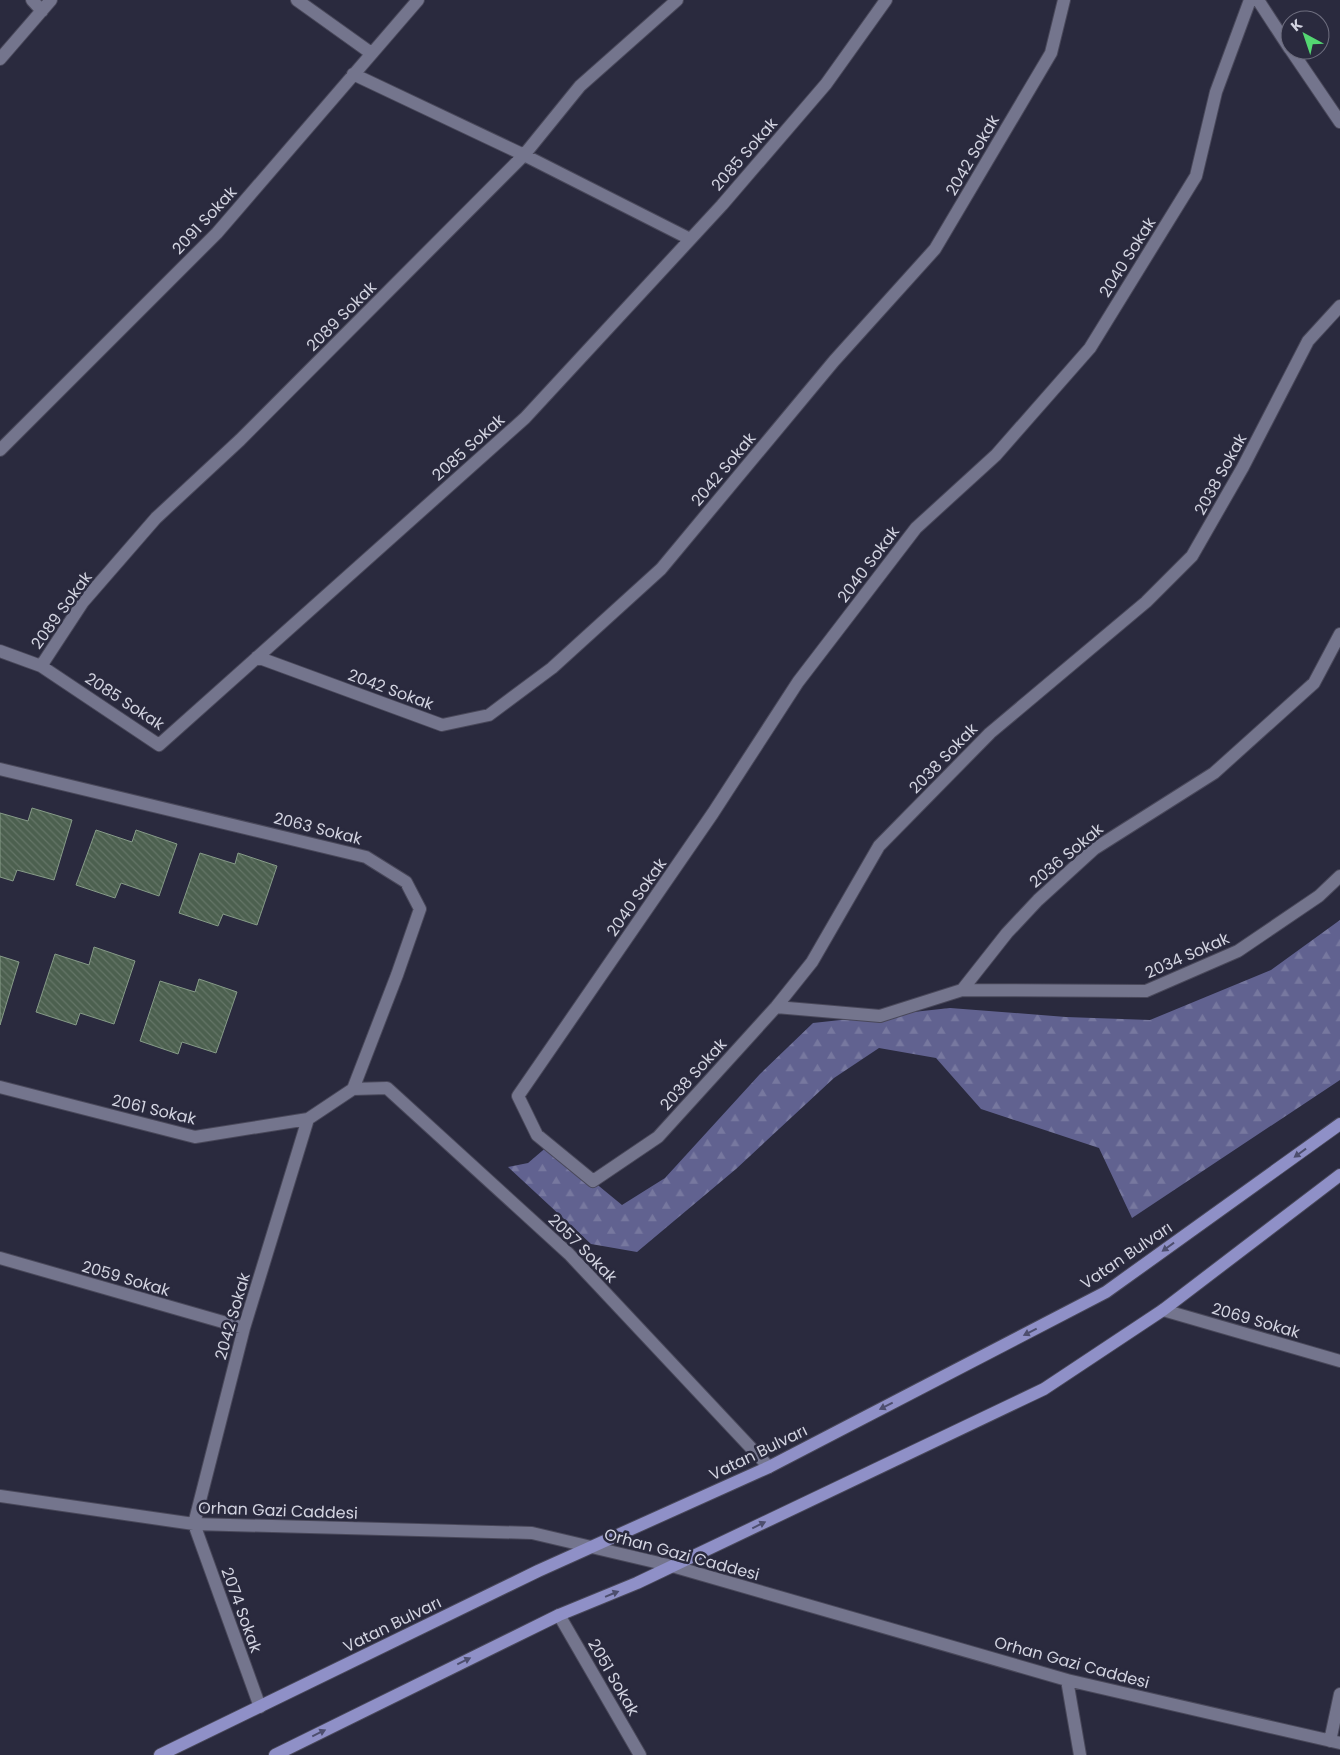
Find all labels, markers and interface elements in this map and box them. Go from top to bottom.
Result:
north arrow [1280,10,1330,60]
text: K [1286,14,1307,36]
street label: 2042 Sokak [940,110,1005,200]
street label: 2085 Sokak [706,112,783,196]
street label: 2091 Sokak [167,181,242,260]
street label: 2040 Sokak [1094,212,1162,302]
street label: 2089 Sokak [301,276,382,357]
street label: 2085 Sokak [427,408,510,486]
street label: 2042 Sokak [686,427,762,511]
street label: 2038 Sokak [1189,429,1253,519]
street label: 2040 Sokak [832,521,905,607]
street label: 2089 Sokak [25,566,98,654]
street label: 2042 Sokak [345,663,438,716]
street label: 2085 Sokak [80,667,170,736]
street label: 2038 Sokak [904,717,983,799]
street label: 2063 Sokak [271,806,365,851]
street label: 2036 Sokak [1024,817,1109,893]
street label: 2040 Sokak [601,853,672,941]
street label: 2034 Sokak [1141,926,1234,984]
street label: 2038 Sokak [655,1033,733,1115]
street label: 2061 Sokak [110,1089,199,1131]
one-way arrow [1294,1147,1307,1157]
street label: 2057 Sokak [543,1209,623,1289]
street label: Vatan Bulvarı [1076,1216,1177,1295]
one-way arrow [1162,1242,1175,1252]
street label: 2059 Sokak [79,1255,173,1302]
street label: 2042 Sokak [209,1269,256,1362]
street label: 2069 Sokak [1209,1297,1303,1344]
one-way arrow [1023,1328,1037,1336]
one-way arrow [878,1402,893,1410]
street label: Vatan Bulvarı [705,1419,811,1486]
street label: Orhan Gazi Caddesi [198,1496,358,1525]
one-way arrow [752,1521,766,1529]
street label: Orhan Gazi Caddesi [602,1523,762,1586]
street label: 2074 Sokak [215,1564,268,1657]
one-way arrow [605,1589,619,1597]
street label: Vatan Bulvarı [339,1591,445,1658]
street label: Orhan Gazi Caddesi [992,1631,1152,1694]
street label: 2051 Sokak [582,1634,645,1721]
one-way arrow [457,1657,472,1666]
one-way arrow [312,1729,326,1737]

